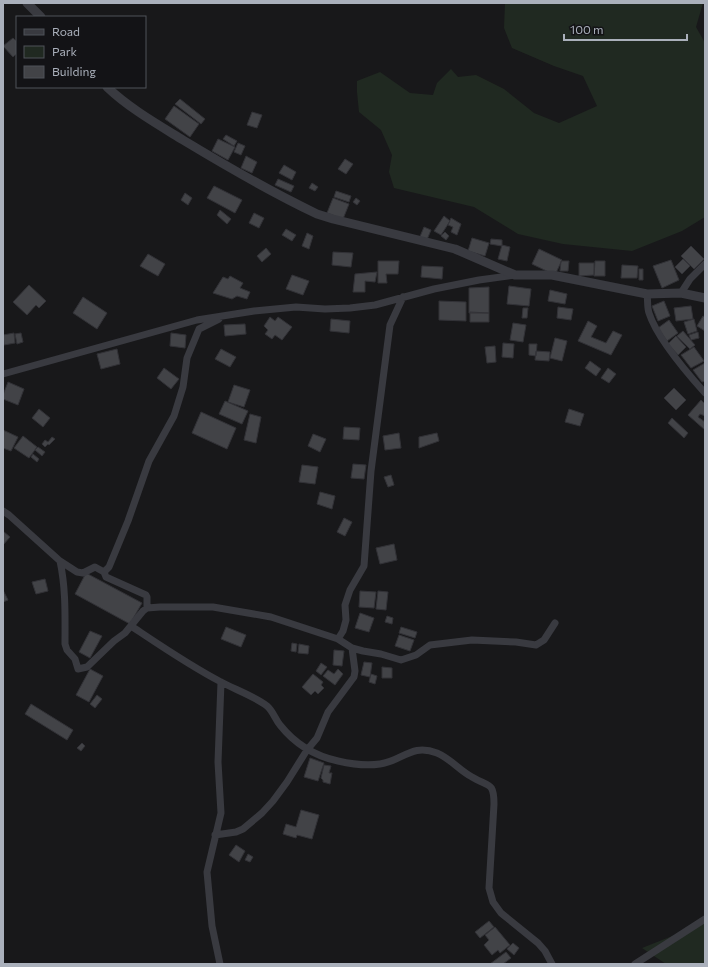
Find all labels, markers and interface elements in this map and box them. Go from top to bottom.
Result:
legend [16,16,146,88]
scale bar [564,16,687,42]
text: 100 m [570,22,604,36]
text: Road [52,24,80,38]
text: Park [52,44,78,58]
text: Building [52,64,96,78]

